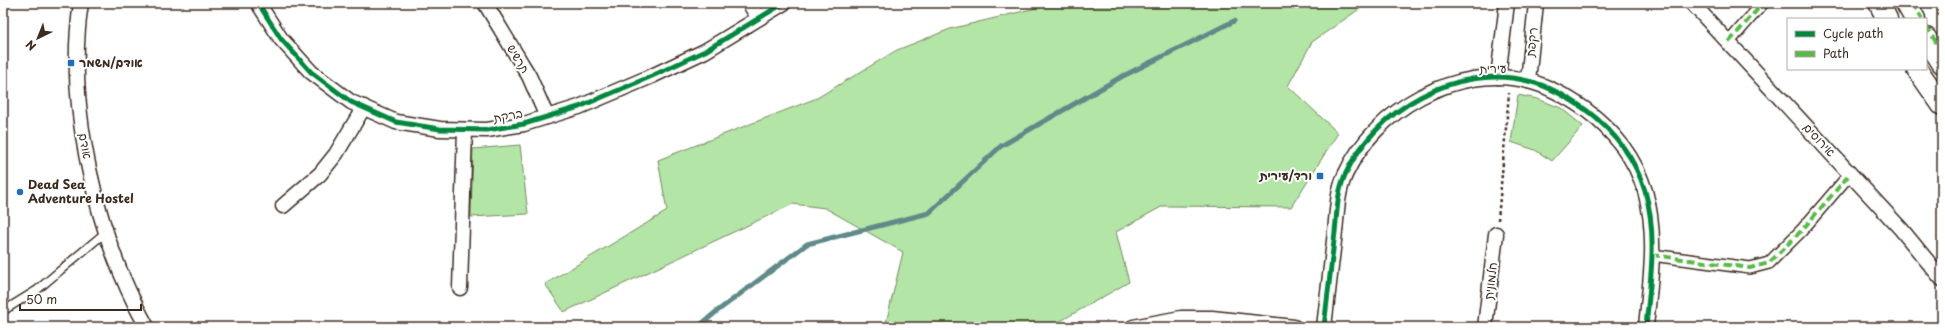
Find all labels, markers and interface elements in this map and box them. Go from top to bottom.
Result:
north arrow [18,18,58,58]
legend [1787,18,1927,70]
text: Cycle path [1823,24,1884,42]
street label: רקפת [1520,26,1542,59]
text: N [22,36,40,55]
street label: תרשיש [503,40,535,77]
text: Path [1823,44,1849,62]
place label: אודם/משמר [79,53,143,71]
marker: אודם/משמר [66,58,76,68]
street label: עירית [1478,59,1507,78]
street label: ברקת [491,103,524,127]
street label: אירוסים [1799,118,1840,161]
street label: אודם [75,131,97,160]
place label: ורד/עירית [1258,166,1312,184]
marker: ורד/עירית [1315,171,1325,181]
place label: Dead Sea Adventure Hostel [28,175,134,207]
marker: Dead Sea Adventure Hostel [15,187,25,197]
street label: חלמונית [1479,261,1501,301]
scale bar [20,286,141,312]
text: 50 m [26,290,57,308]

